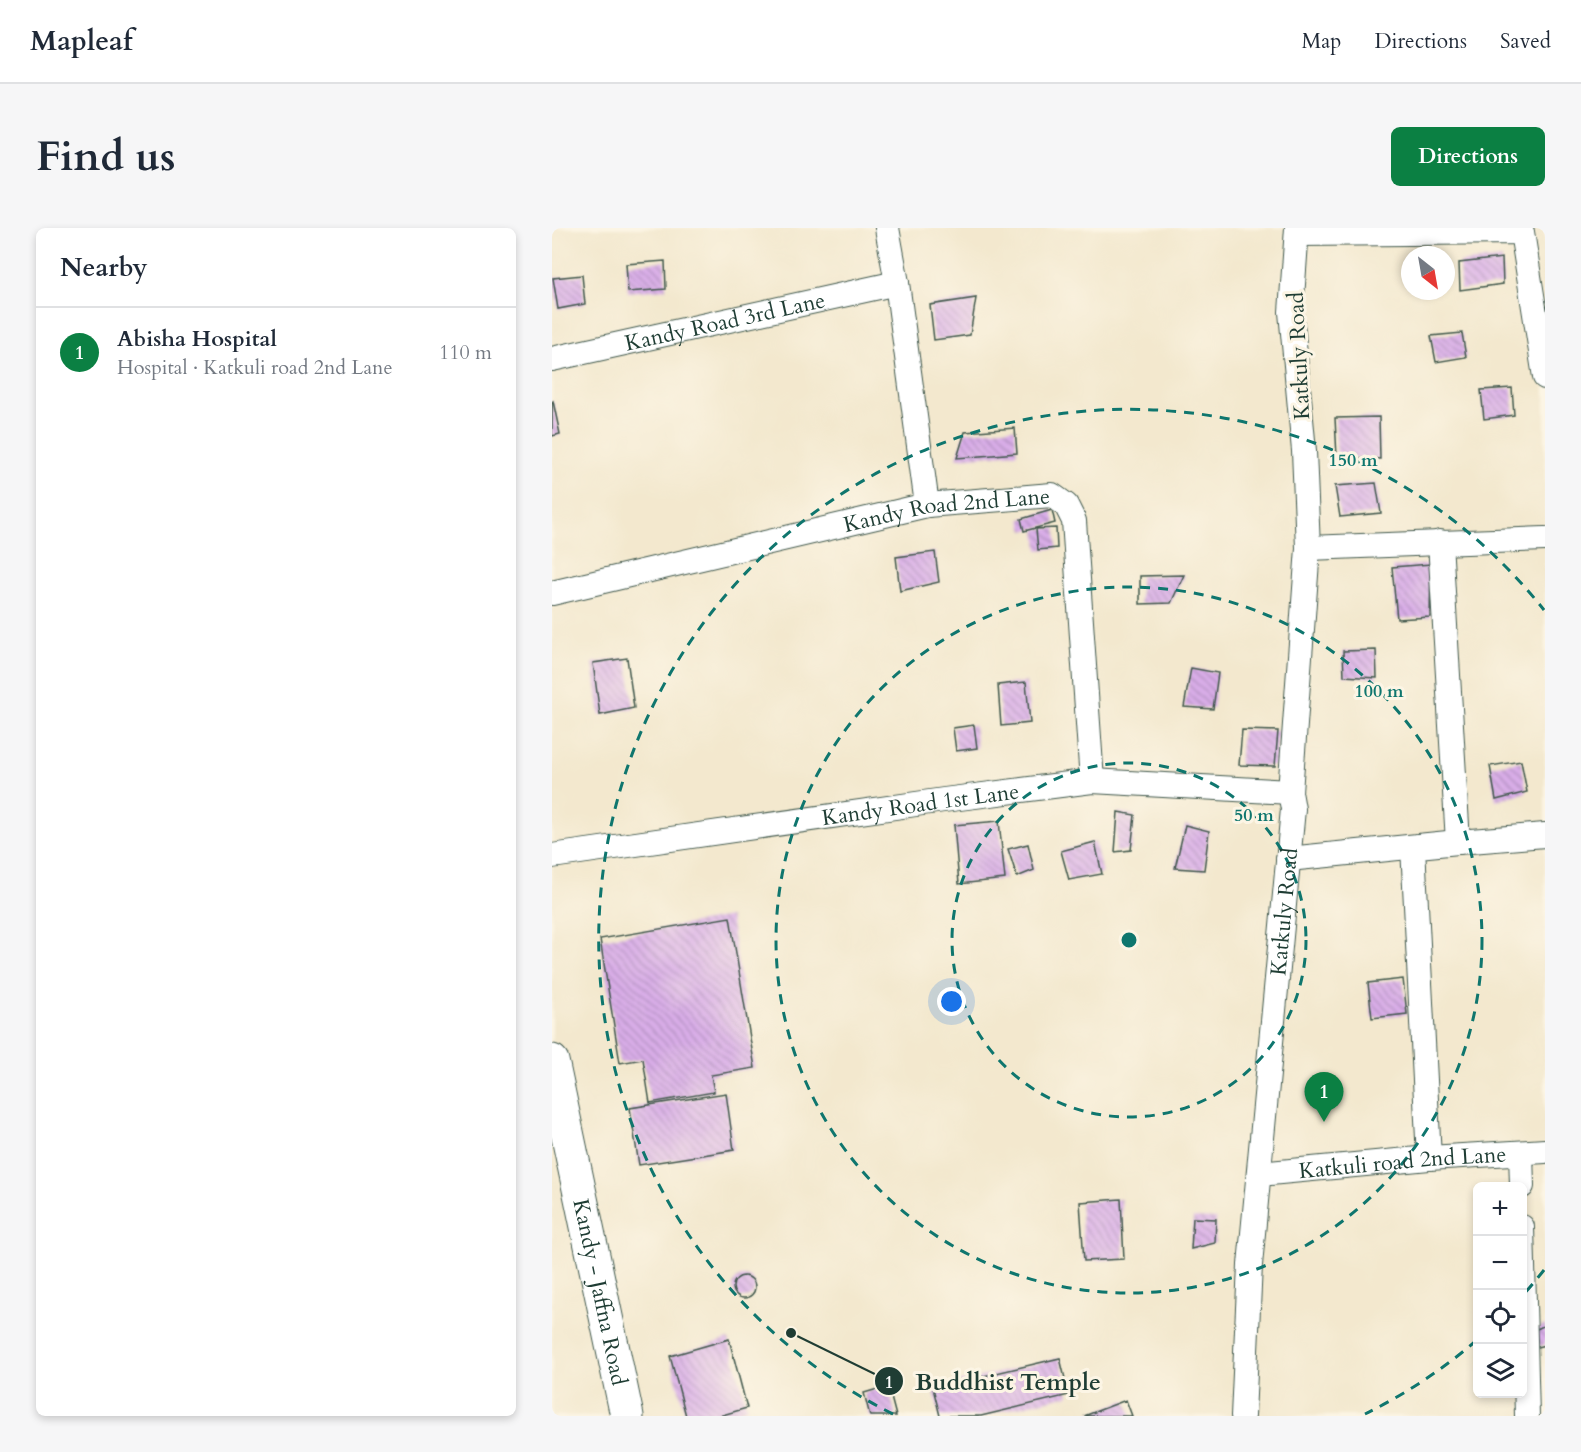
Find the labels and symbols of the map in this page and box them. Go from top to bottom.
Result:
north arrow [1401,246,1455,300]
street label: Kandy Road 3rd Lane [622,285,828,359]
street label: Katkuly Road [1281,291,1317,421]
text: 150 m [1328,448,1378,473]
street label: Kandy Road 2nd Lane [840,481,1051,540]
text: 100 m [1354,679,1404,704]
street label: Kandy Road 1st Lane [820,777,1021,833]
text: 50 m [1234,803,1274,828]
street label: Katkuly Road [1263,846,1305,977]
centre of rings [1119,930,1139,950]
your location [937,987,966,1016]
pin: 1 [1304,1072,1344,1122]
street label: Katkuli road 2nd Lane [1297,1139,1507,1186]
street label: Kandy - Jaffna Road [565,1196,634,1388]
callout: Buddhist Temple [874,1360,1113,1402]
text: Buddhist Temple [915,1366,1101,1399]
text: 1 [884,1370,894,1395]

